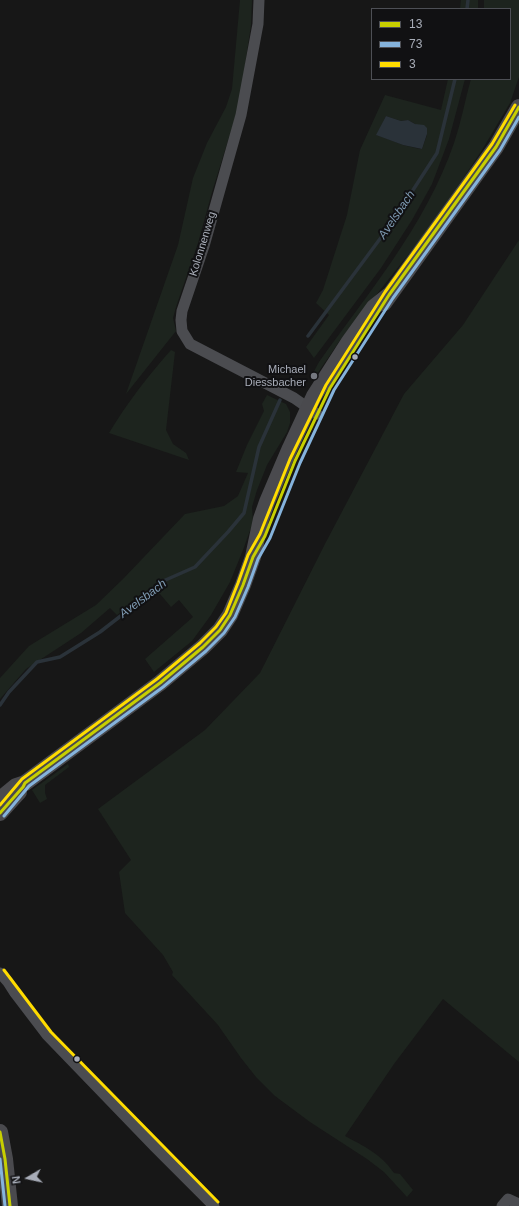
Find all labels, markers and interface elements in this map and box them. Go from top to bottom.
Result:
legend [371,8,511,80]
text: 13 [409,17,422,31]
text: 73 [409,37,422,51]
text: 3 [409,57,416,71]
water label: Avelsbach [376,188,418,242]
street label: Kolonnenweg [187,210,219,278]
unlabelled marker [350,352,360,362]
place label: Michael Diessbacher [245,363,306,389]
marker: Michael Diessbacher [309,371,319,381]
water label: Avelsbach [117,577,169,621]
unlabelled marker [72,1054,82,1064]
north arrow [8,1158,48,1198]
text: N [10,1175,23,1185]

